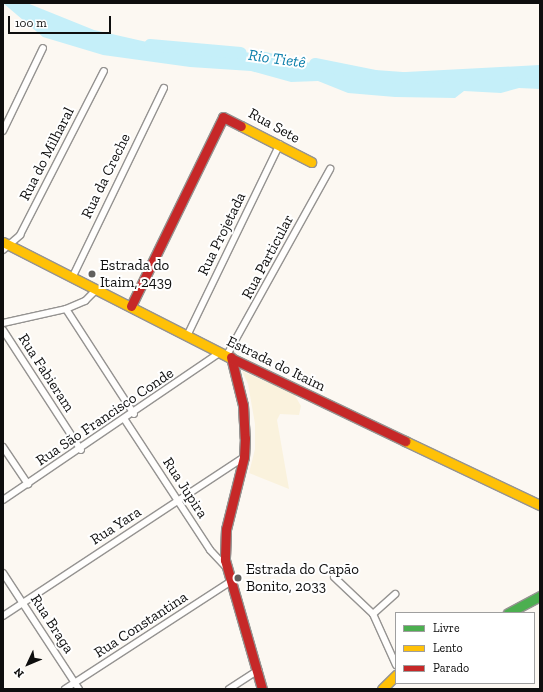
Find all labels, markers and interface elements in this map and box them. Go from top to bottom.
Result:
scale bar [10,8,113,34]
text: 100 m [15,16,47,30]
water label: Rio Tietê [247,45,307,73]
street label: Rua do Milharal [16,104,78,204]
street label: Rua Sete [245,105,303,147]
street label: Rua da Creche [78,130,134,222]
street label: Rua Projetada [194,190,250,278]
street label: Rua Particular [238,212,298,302]
place label: Estrada do Itaim, 2439 [100,256,172,291]
marker: Estrada do Itaim, 2439 [87,269,97,279]
street label: Rua Fabieram [14,331,78,415]
street label: Estrada do Itaim [224,332,328,396]
street label: Rua São Francisco Conde [33,364,177,470]
street label: Rua Jupira [159,454,211,522]
street label: Rua Yara [87,503,145,549]
place label: Estrada do Capão Bonito, 2033 [246,560,359,595]
marker: Estrada do Capão Bonito, 2033 [233,573,243,583]
street label: Rua Constantina [91,588,191,662]
street label: Rua Braga [26,591,78,657]
legend [395,612,535,684]
text: Livre [433,621,460,635]
text: Lento [433,641,463,655]
north arrow [8,644,48,684]
text: Parado [433,661,469,675]
text: N [11,665,27,680]

